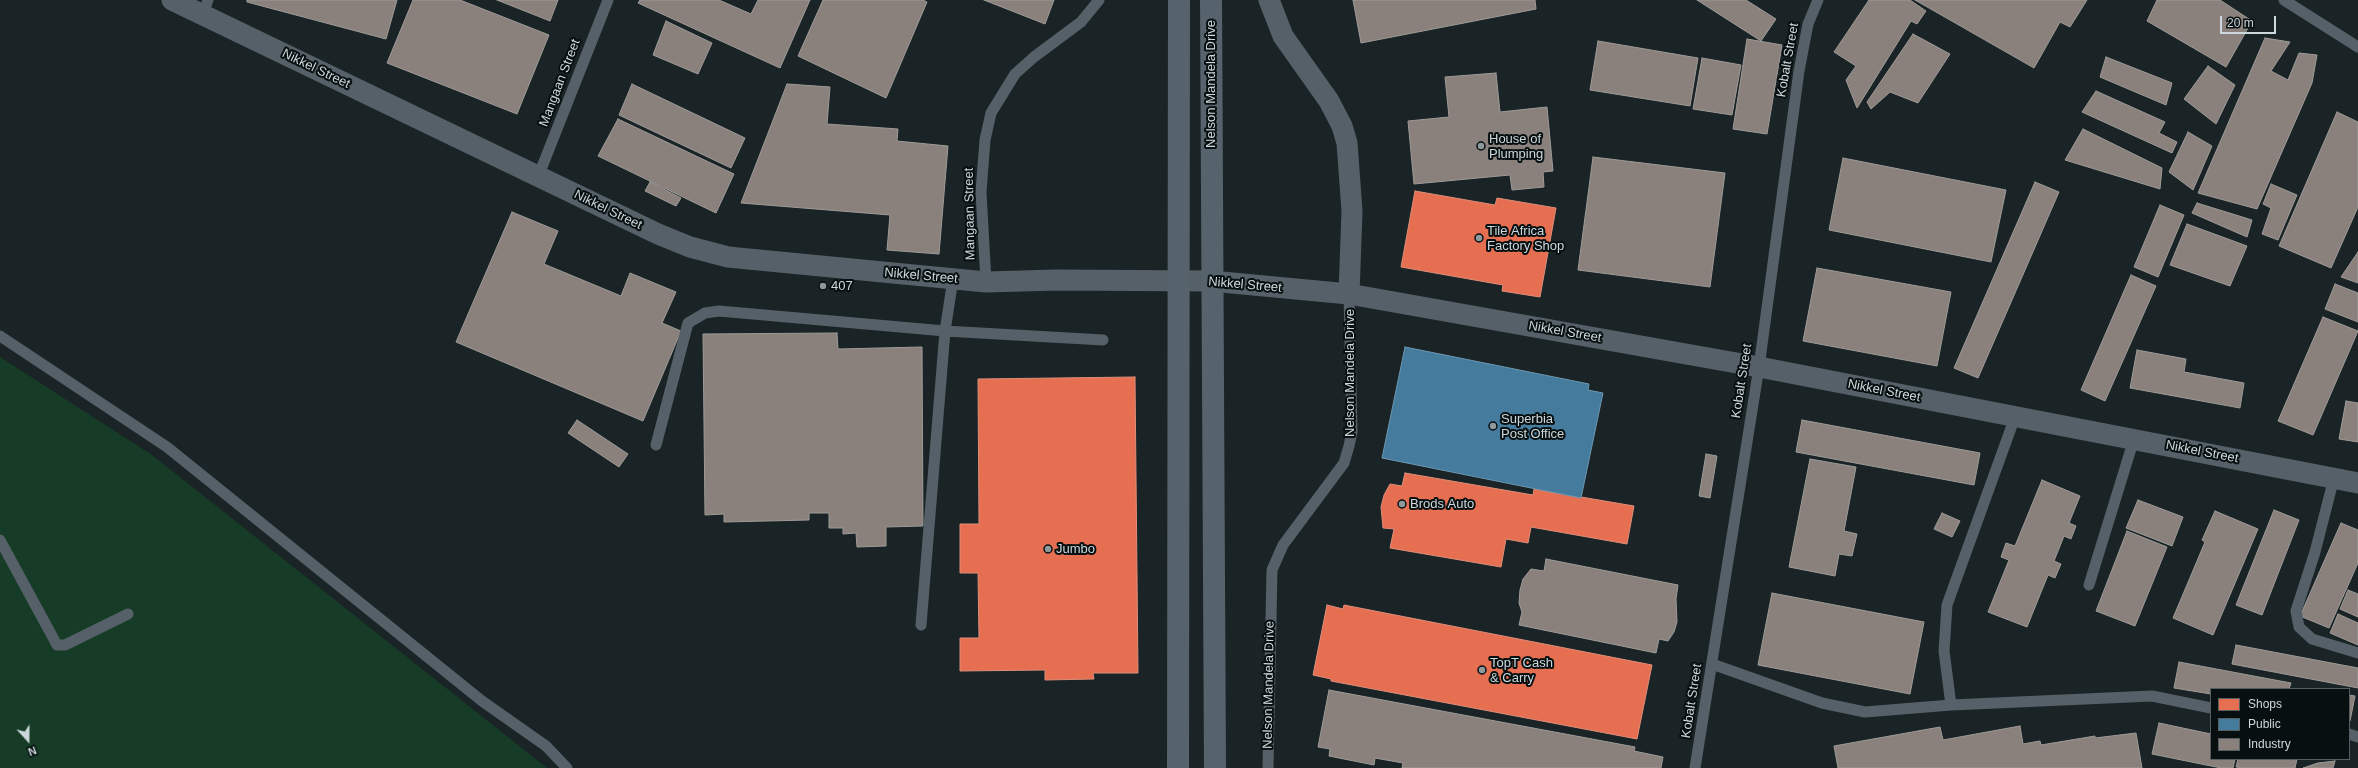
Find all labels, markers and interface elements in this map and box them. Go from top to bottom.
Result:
scale bar [2222,8,2278,34]
text: 20 m [2227,16,2254,30]
street label: Nelson Mandela Drive [1203,20,1219,148]
street label: Kobalt Street [1774,22,1802,98]
street label: Mangaan Street [536,37,584,129]
street label: Nikkel Street [279,46,353,92]
place label: House of Plumping [1489,131,1543,162]
marker: House of Plumping [1476,141,1486,151]
street label: Mangaan Street [961,168,979,260]
street label: Nikkel Street [571,187,645,233]
place label: Tile Africa Factory Shop [1487,223,1564,254]
marker: Tile Africa Factory Shop [1474,233,1484,243]
street label: Nikkel Street [884,265,958,287]
street label: Nikkel Street [1208,274,1282,296]
place label: 407 [831,278,853,294]
marker: 407 [818,281,828,291]
street label: Nelson Mandela Drive [1342,309,1358,437]
street label: Nikkel Street [1527,318,1603,346]
street label: Kobalt Street [1728,343,1756,419]
street label: Nikkel Street [1846,376,1922,406]
place label: Superbia Post Office [1501,411,1564,442]
marker: Superbia Post Office [1488,421,1498,431]
street label: Nikkel Street [2164,437,2240,467]
place label: Brods Auto [1410,496,1474,512]
marker: Brods Auto [1397,499,1407,509]
place label: Jumbo [1056,541,1095,557]
marker: Jumbo [1043,544,1053,554]
street label: Nelson Mandela Drive [1260,621,1278,749]
place label: TopT Cash & Carry [1490,655,1553,686]
street label: Kobalt Street [1678,663,1706,739]
marker: TopT Cash & Carry [1477,665,1487,675]
legend [2210,688,2350,760]
text: Shops [2248,697,2282,711]
text: Public [2248,717,2281,731]
north arrow [8,720,48,760]
text: Industry [2248,737,2291,751]
text: N [26,744,38,758]

